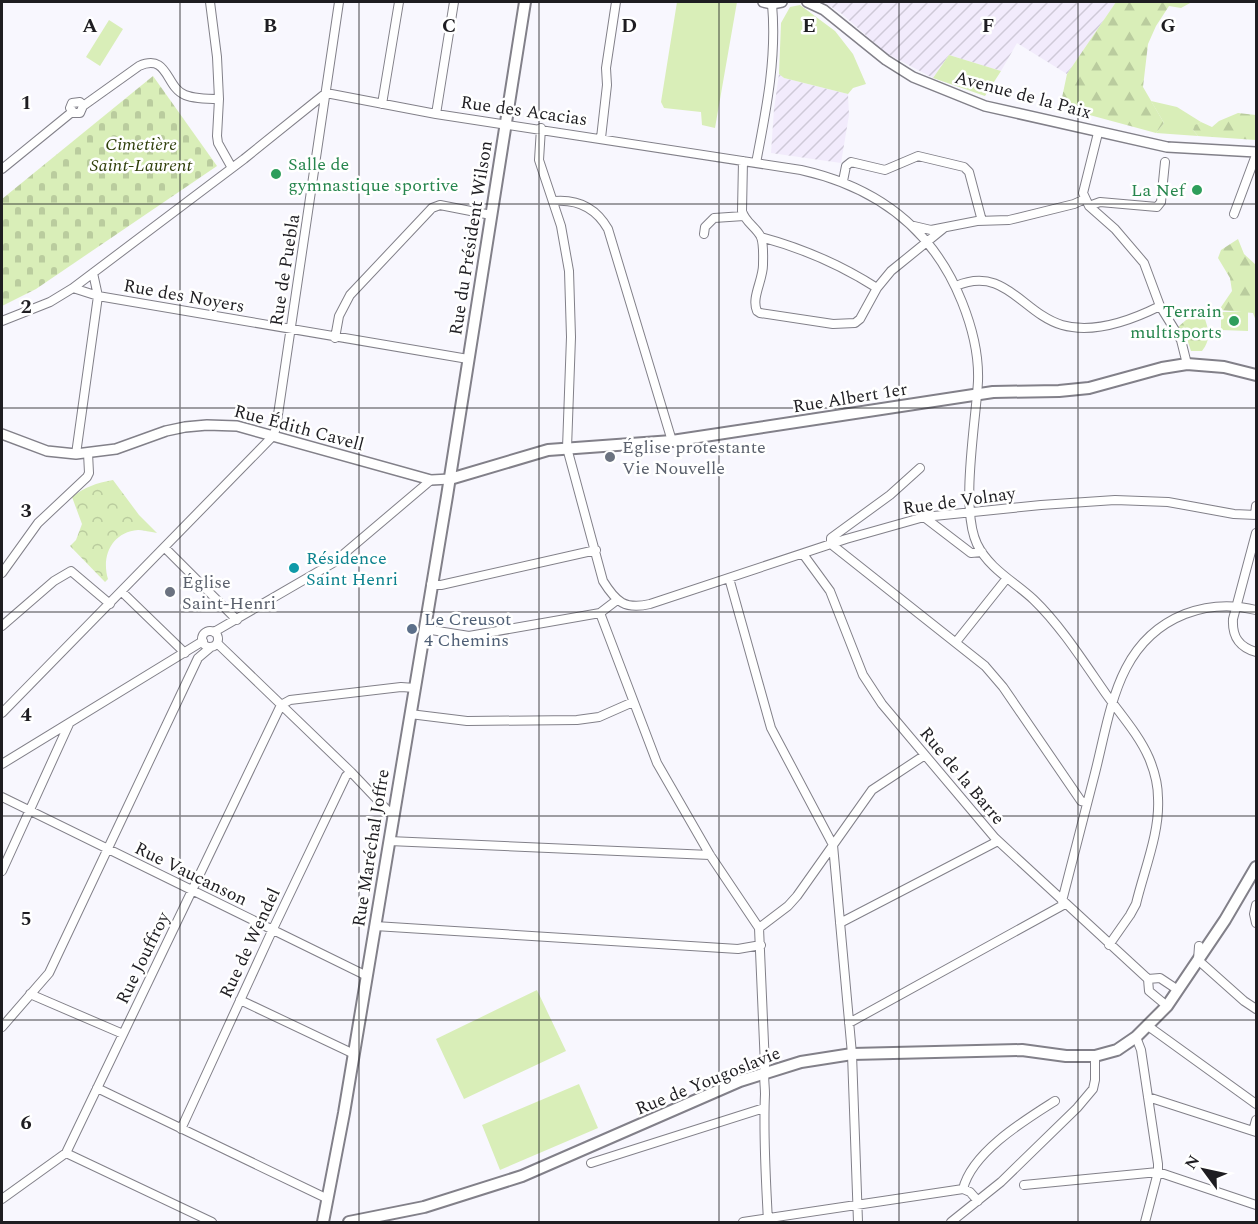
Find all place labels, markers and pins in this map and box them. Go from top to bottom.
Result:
place label: Salle de gymnastique sportive [288,151,458,199]
marker: Salle de gymnastique sportive [269,167,283,181]
place label: La Nef [1131,177,1187,204]
marker: La Nef [1190,183,1204,197]
place label: Terrain multisports [1130,298,1222,346]
marker: Terrain multisports [1227,314,1241,328]
place label: Église protestante Vie Nouvelle [622,434,766,482]
marker: Église protestante Vie Nouvelle [603,450,617,464]
place label: Résidence Saint Henri [306,545,398,593]
marker: Résidence Saint Henri [287,561,301,575]
place label: Église Saint-Henri [182,569,276,617]
marker: Église Saint-Henri [163,585,177,599]
place label: Le Creusot 4 Chemins [424,606,511,654]
marker: Le Creusot 4 Chemins [405,622,419,636]

